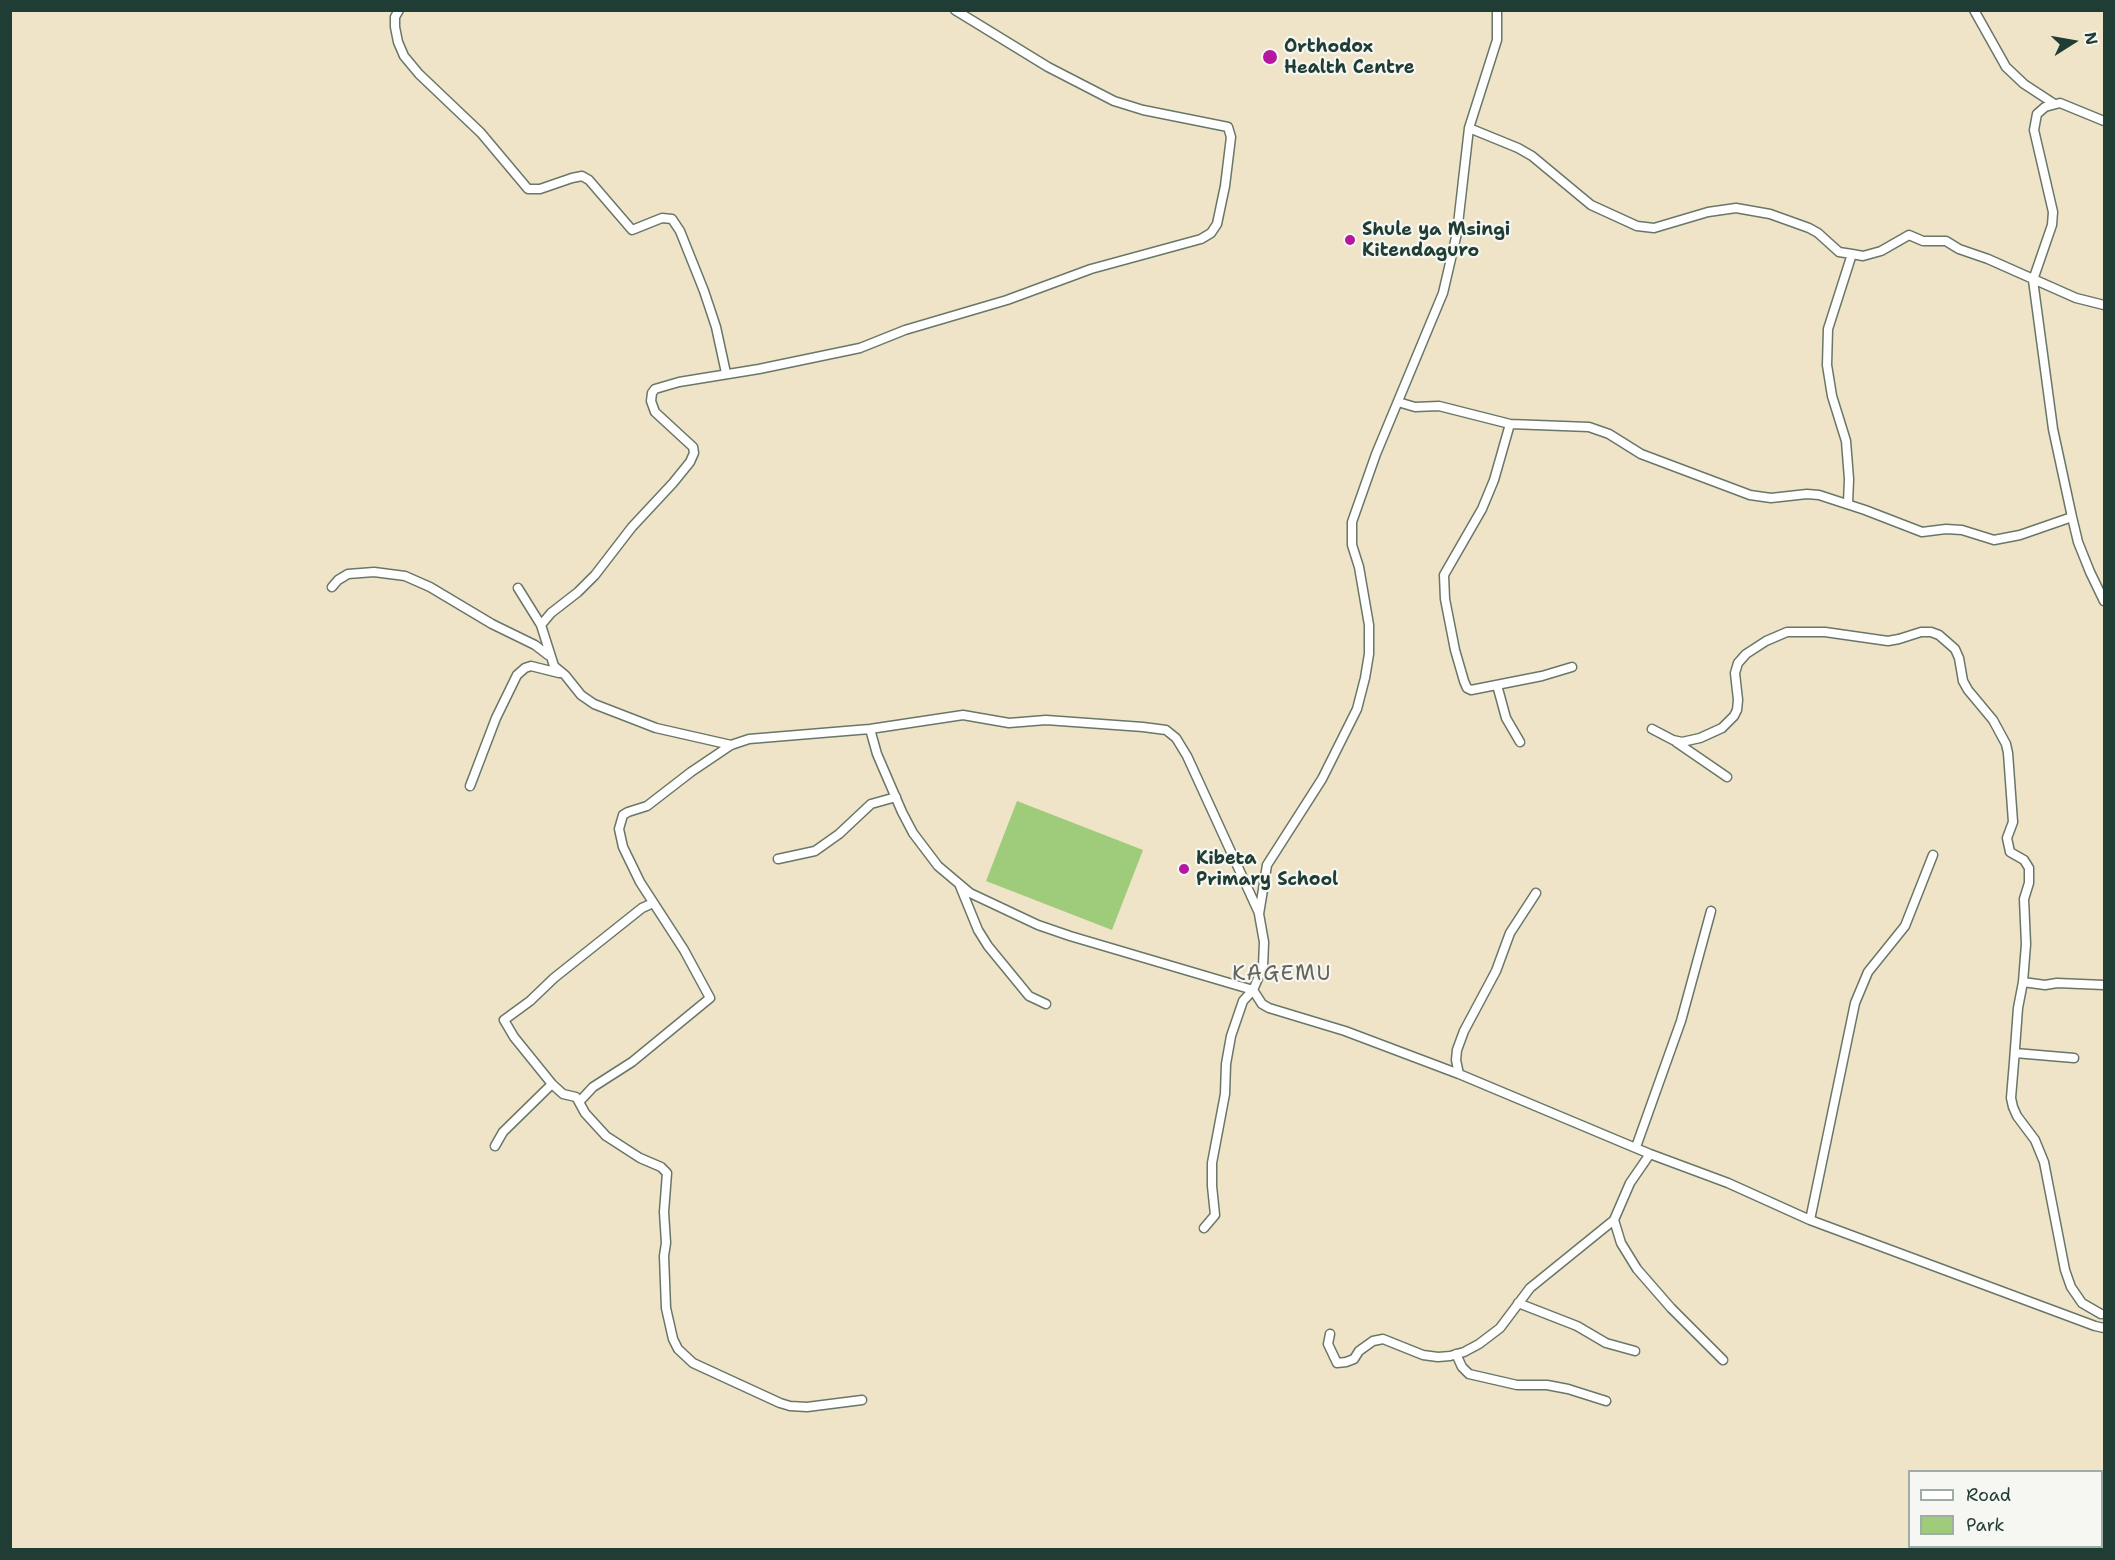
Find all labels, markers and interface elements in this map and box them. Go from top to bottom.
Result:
north arrow [2043,12,2103,72]
text: N [2080,30,2103,47]
place label: Orthodox Health Centre [1284,36,1415,78]
marker: Orthodox Health Centre [1261,48,1279,66]
place label: Shule ya Msingi Kitendaguro [1362,219,1510,262]
marker: Shule ya Msingi Kitendaguro [1343,233,1357,247]
place label: Kibeta Primary School [1196,848,1338,890]
marker: Kibeta Primary School [1177,862,1191,876]
district label: KAGEMU [1232,962,1332,988]
legend [1908,1470,2103,1548]
text: Road [1966,1483,2011,1507]
text: Park [1966,1513,2005,1537]

